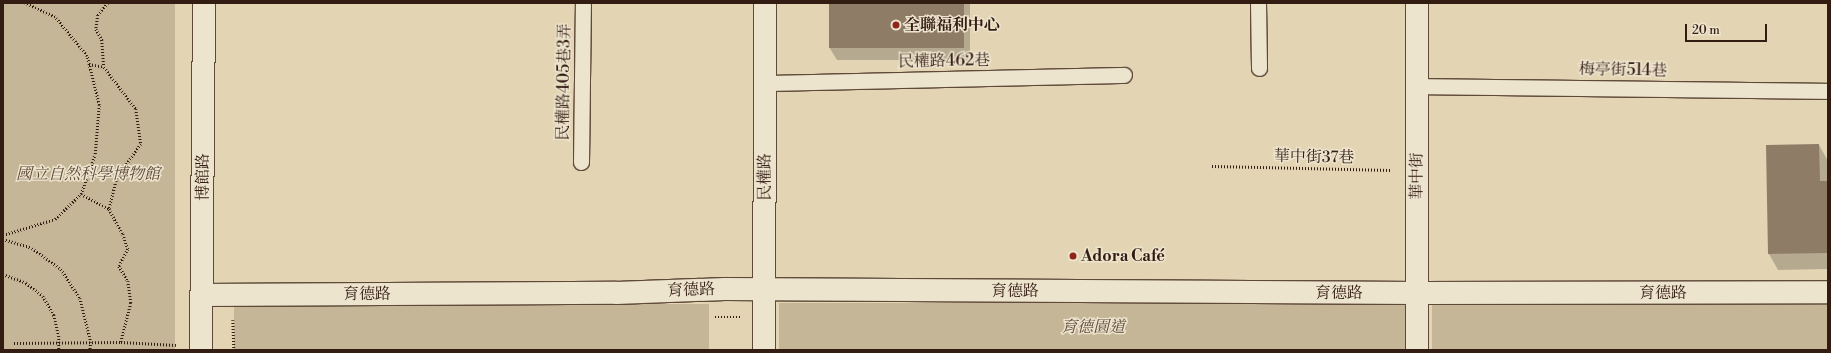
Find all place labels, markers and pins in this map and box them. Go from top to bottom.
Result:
place label: 全聯福利中心 [904,15,1000,35]
marker: 全聯福利中心 [891,20,901,30]
place label: Adora Café [1081,246,1165,266]
marker: Adora Café [1068,251,1078,261]

